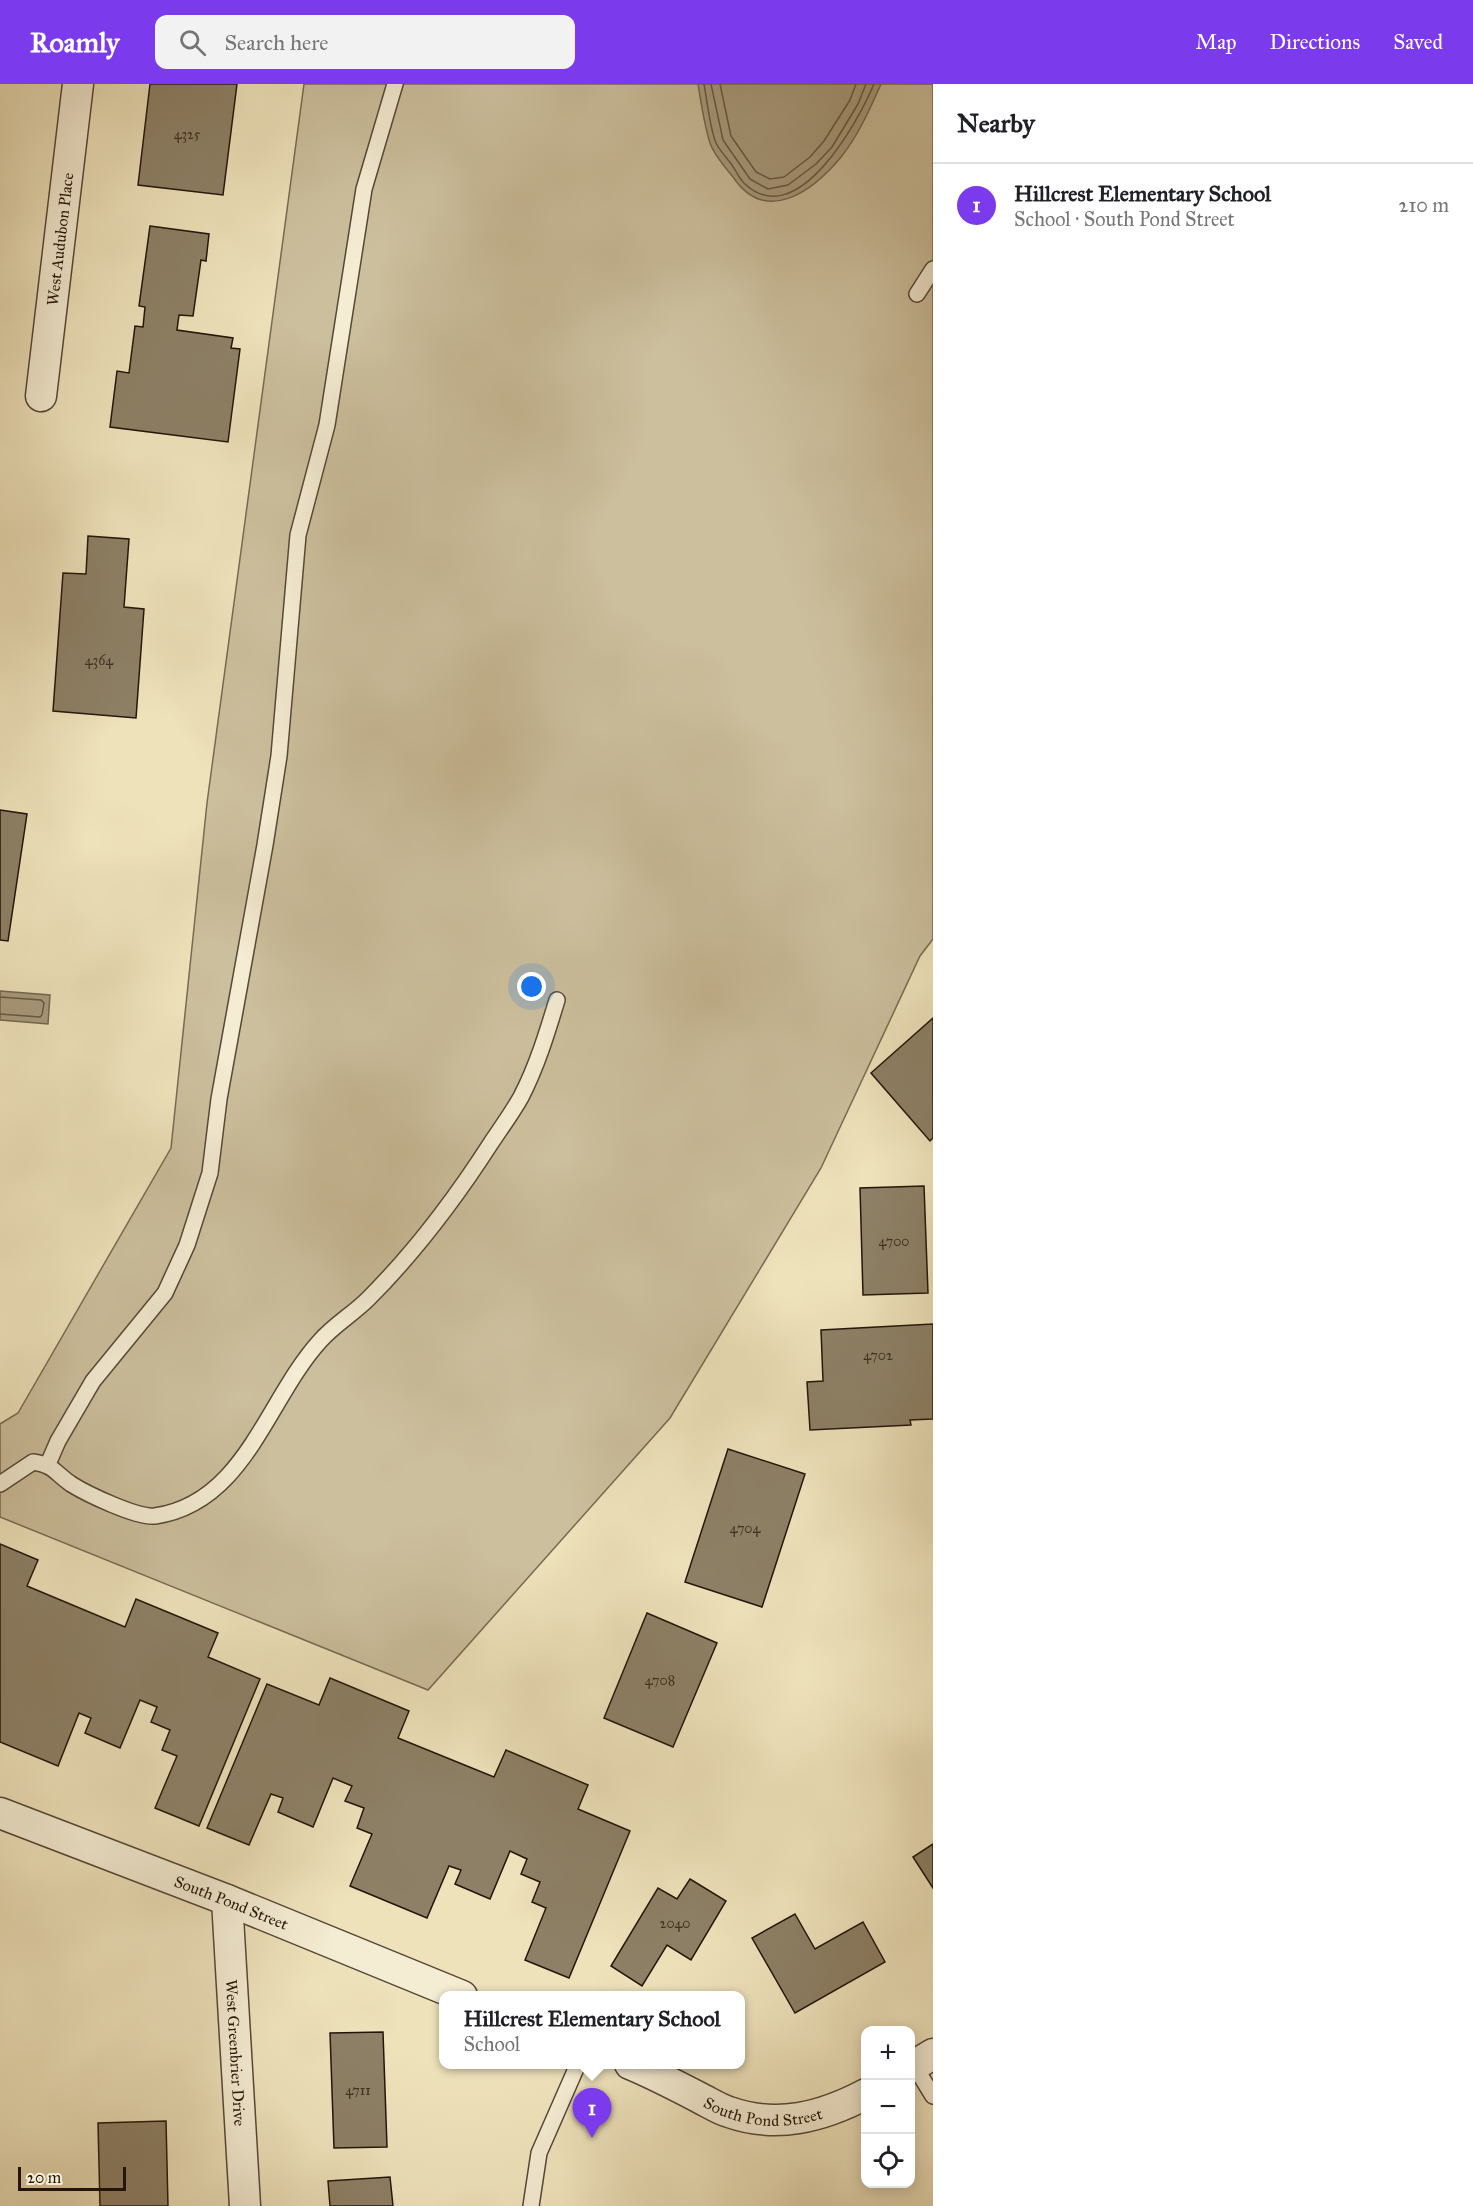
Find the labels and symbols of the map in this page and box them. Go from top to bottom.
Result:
house number: 4325 [174,126,201,143]
street label: West Audubon Place [42,171,77,307]
house number: 4364 [85,652,114,669]
your location [517,972,546,1001]
house number: 4700 [879,1233,909,1250]
house number: 4702 [863,1347,893,1364]
house number: 4704 [730,1520,761,1537]
house number: 4708 [645,1672,675,1689]
street label: South Pond Street [172,1871,291,1934]
house number: 2040 [659,1915,691,1932]
street label: West Greenbrier Drive [222,1979,250,2127]
house number: 4711 [345,2082,371,2099]
pin: 1 [572,2088,612,2138]
street label: South Pond Street [701,2092,825,2130]
scale bar [18,2164,126,2192]

